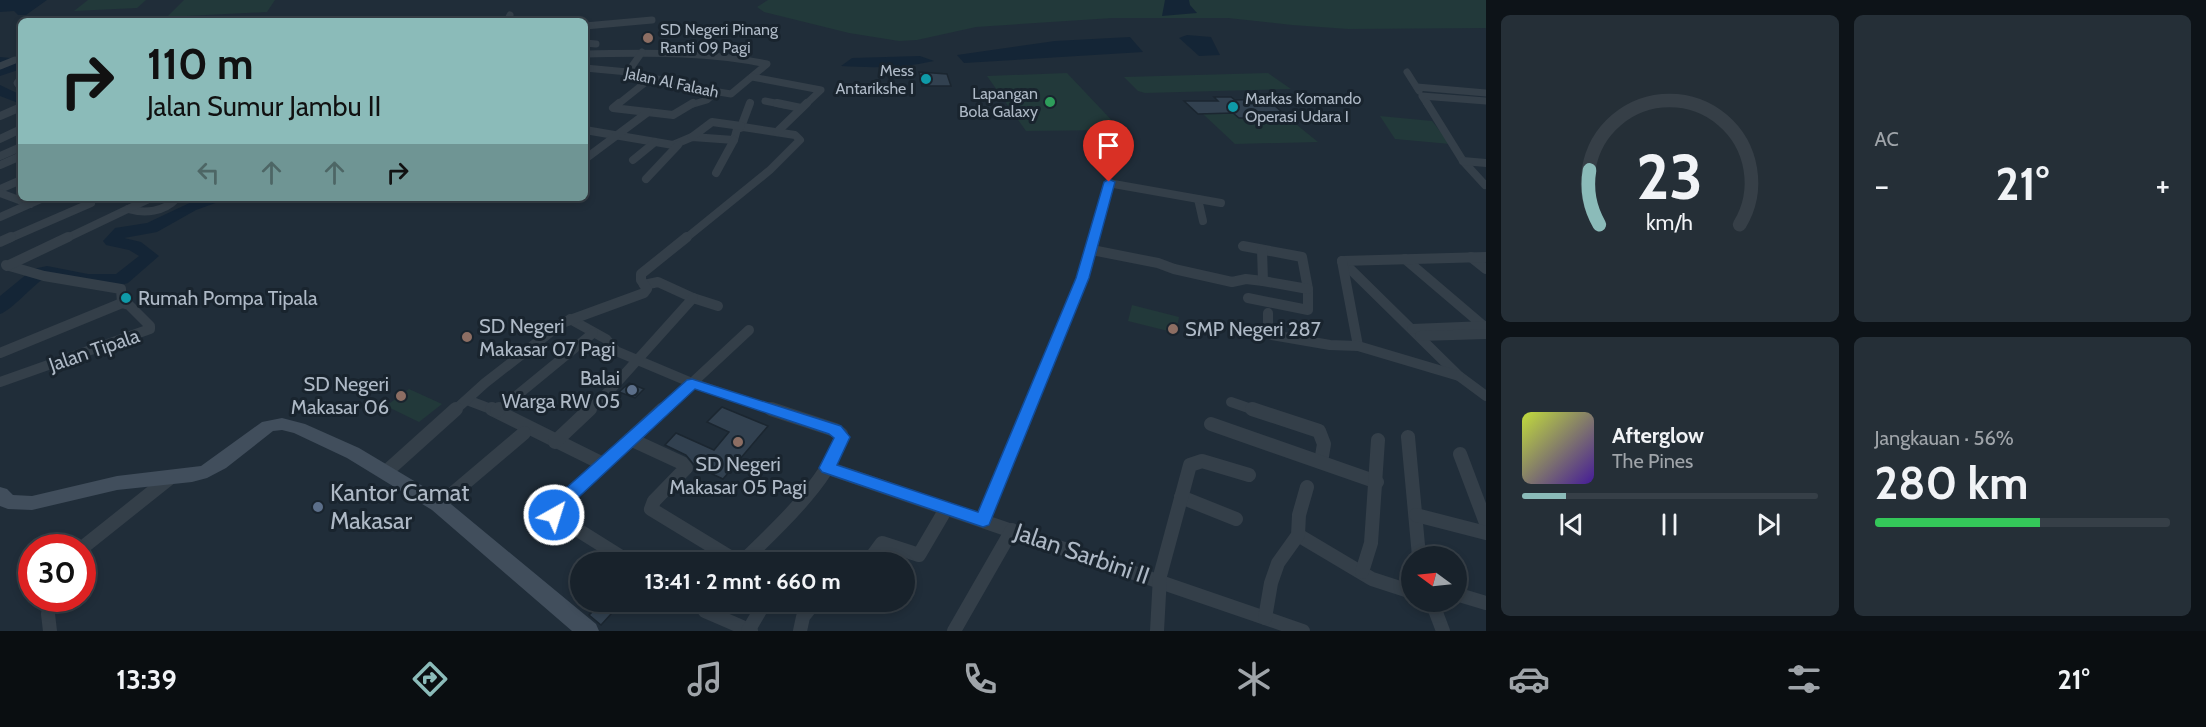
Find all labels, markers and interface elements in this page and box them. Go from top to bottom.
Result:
place label: SD Negeri Pinang Ranti 09 Pagi [660,20,779,57]
marker: SD Negeri Pinang Ranti 09 Pagi [641,31,655,45]
text: 110 m [147,38,254,90]
icon: right [48,42,126,120]
place label: Mess Antarikshe I [835,61,914,98]
street label: Jalan Al Falaah [622,63,721,102]
marker: Mess Antarikshe I [919,72,933,86]
place label: Lapangan Bola Galaxy [959,84,1038,121]
place label: Markas Komando Operasi Udara I [1245,89,1361,126]
text: Jalan Sumur Jambu II [147,90,382,123]
marker: Lapangan Bola Galaxy [1043,95,1057,109]
marker: Markas Komando Operasi Udara I [1226,100,1240,114]
pin [1083,120,1134,182]
text: AC [1875,127,1899,151]
icon: arrive [1092,129,1125,162]
text: 23 [1636,139,1703,215]
icon: left [192,156,225,189]
icon: ahead [255,156,288,189]
icon: ahead [318,156,351,189]
icon: right [381,156,414,189]
text: 21° [1996,157,2049,211]
text: − [1875,165,1889,205]
text: + [2155,165,2170,205]
text: km/h [1646,210,1693,236]
place label: Rumah Pompa Tipala [138,286,318,310]
marker: Rumah Pompa Tipala [119,291,133,305]
place label: SD Negeri Makasar 07 Pagi [479,314,616,361]
place label: SMP Negeri 287 [1185,317,1321,341]
marker: SMP Negeri 287 [1166,322,1180,336]
street label: Jalan Tipala [45,323,143,377]
marker: SD Negeri Makasar 07 Pagi [460,330,474,344]
place label: Balai Warga RW 05 [502,366,620,413]
place label: SD Negeri Makasar 06 [291,372,389,419]
marker: Balai Warga RW 05 [625,383,639,397]
marker: SD Negeri Makasar 06 [394,389,408,403]
text: Afterglow [1612,422,1704,449]
text: Jangkauan · 56% [1875,426,2014,450]
marker: SD Negeri Makasar 05 Pagi [731,435,745,449]
text: The Pines [1612,449,1693,473]
place label: SD Negeri Makasar 05 Pagi [669,452,807,499]
text: 280 km [1875,456,2028,510]
place label: Kantor Camat Makasar [330,478,469,535]
position arrow [522,483,586,547]
marker: Kantor Camat Makasar [311,500,325,514]
icon: previous [1555,508,1588,541]
icon: pause [1653,508,1686,541]
icon: next [1752,508,1785,541]
street label: Jalan Sarbini II [1010,517,1154,590]
speed limit sign: 30 [18,534,96,612]
north arrow [1401,546,1467,612]
map controls [1401,546,1467,612]
text: 13:41 · 2 mnt · 660 m [644,568,841,595]
icon: directions [409,658,451,700]
icon: music [684,658,726,700]
icon: phone [959,658,1001,700]
icon: climate [1233,658,1275,700]
icon: car [1508,658,1550,700]
icon: filters [1783,658,1825,700]
text: 13:39 [116,663,177,696]
text: 21° [2058,663,2090,696]

